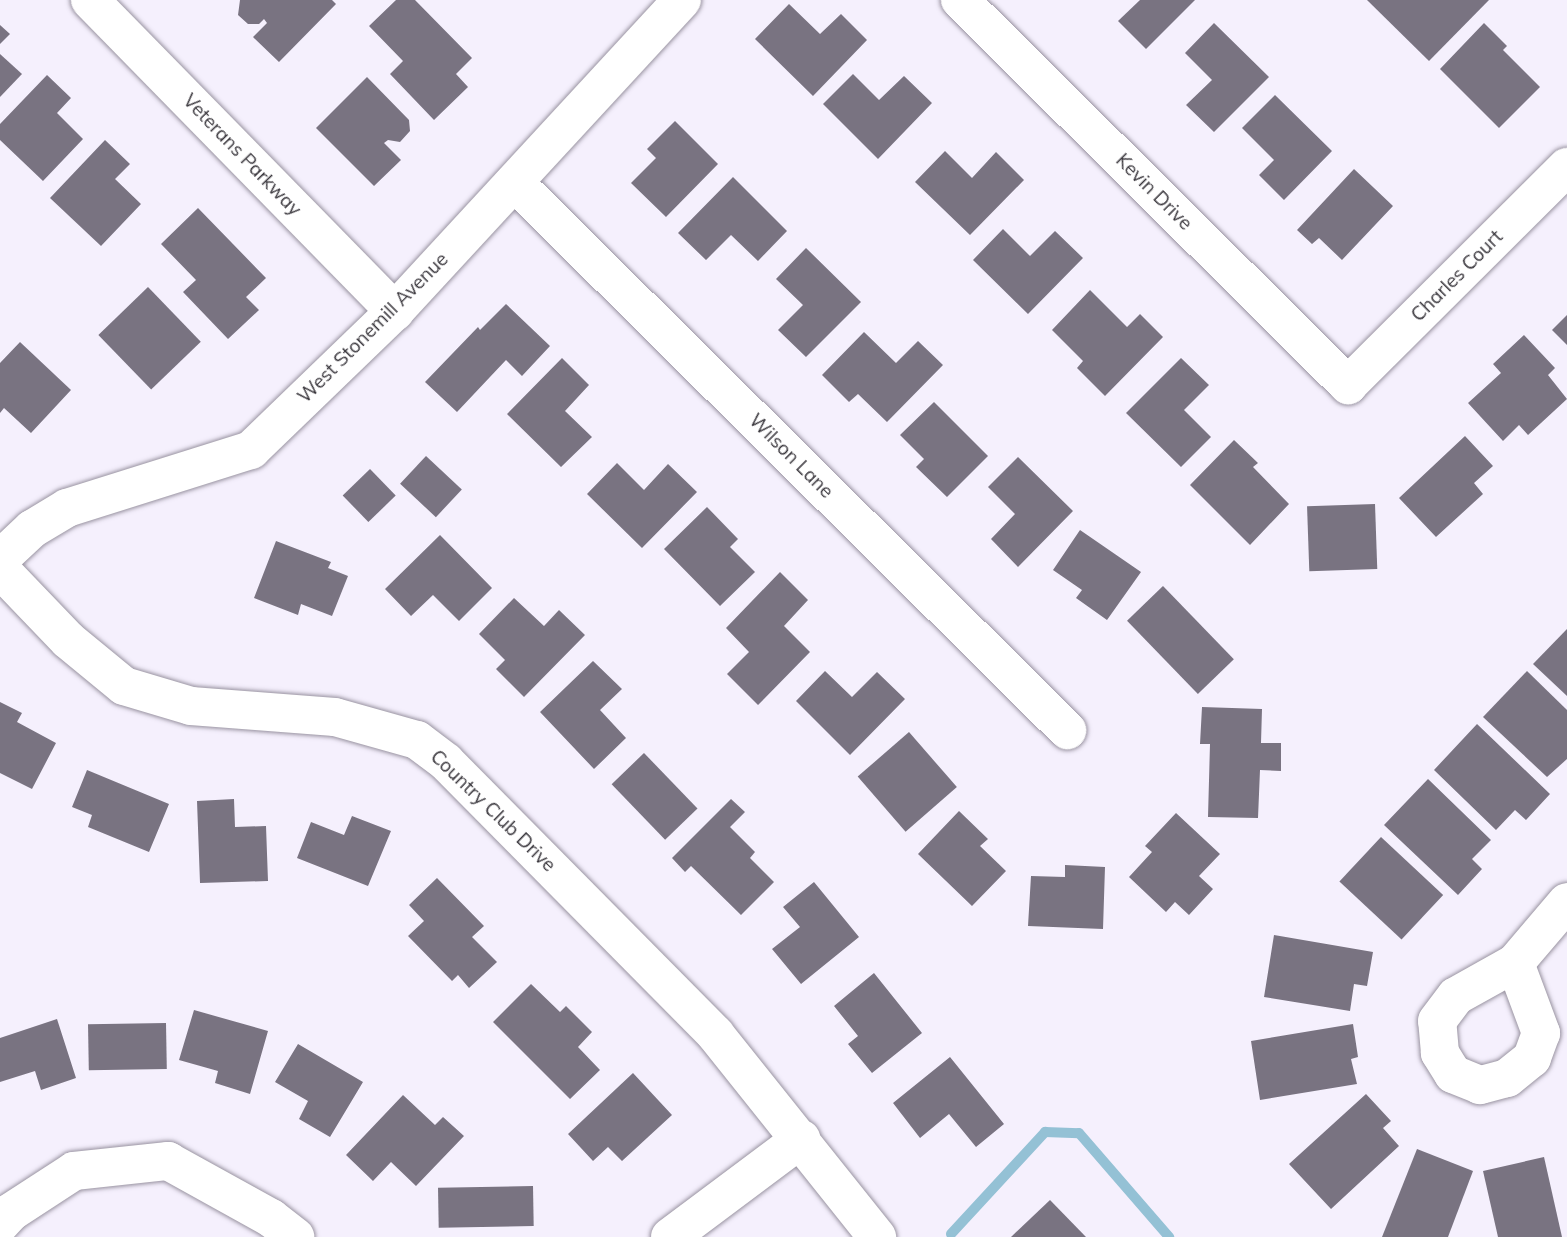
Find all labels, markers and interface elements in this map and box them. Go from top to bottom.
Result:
street label: Veterans Parkway [178,89,306,221]
street label: Kevin Drive [1111,149,1197,235]
street label: Charles Court [1407,226,1507,326]
street label: West Stonemill Avenue [293,248,453,408]
street label: Wilson Lane [744,409,838,503]
street label: Country Club Drive [426,745,560,877]

